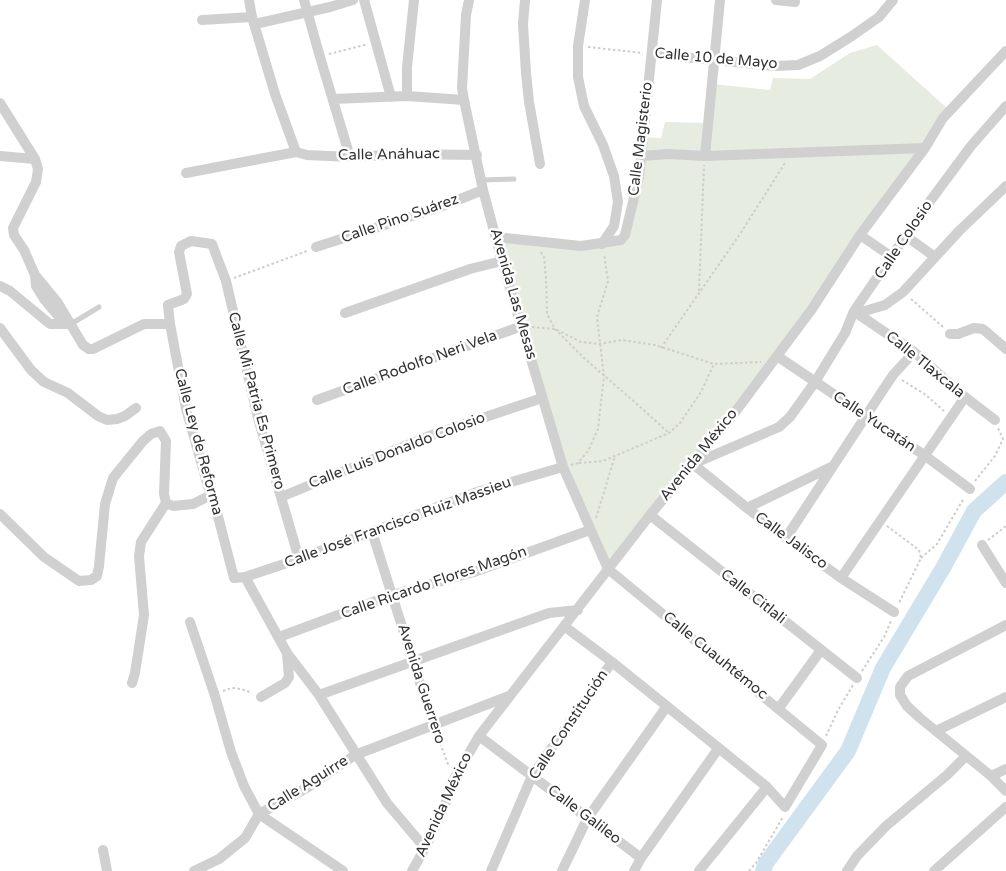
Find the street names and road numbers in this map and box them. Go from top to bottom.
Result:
street label: Calle 10 de Mayo [654,45,778,73]
street label: Calle Magisterio [625,81,657,197]
street label: Calle Anáhuac [338,145,440,165]
street label: Calle Pino Suárez [339,191,461,247]
street label: Calle Colosio [871,197,937,283]
street label: Avenida Las Mesas [486,226,540,362]
street label: Calle Mi Patria Es Primero [224,310,288,492]
street label: Calle Rodolfo Neri Vela [340,327,500,399]
street label: Calle Tlaxcala [882,328,968,402]
street label: Calle Ley de Reforma [170,367,226,517]
street label: Calle Yucatán [829,388,919,456]
street label: Avenida México [656,405,742,505]
street label: Calle Luis Donaldo Colosio [306,409,488,493]
street label: Calle José Francisco Ruiz Massieu [282,474,514,572]
street label: Calle Jalisco [751,508,831,574]
street label: Calle Ricardo Flores Magón [339,543,529,623]
street label: Calle Citlali [717,566,789,628]
street label: Calle Cuauhtémoc [659,608,771,704]
street label: Avenida Guerrero [393,622,449,746]
street label: Calle Constitución [526,667,612,783]
street label: Avenida México [412,750,476,860]
street label: Calle Aguirre [264,752,352,816]
street label: Calle Galileo [544,782,624,848]

